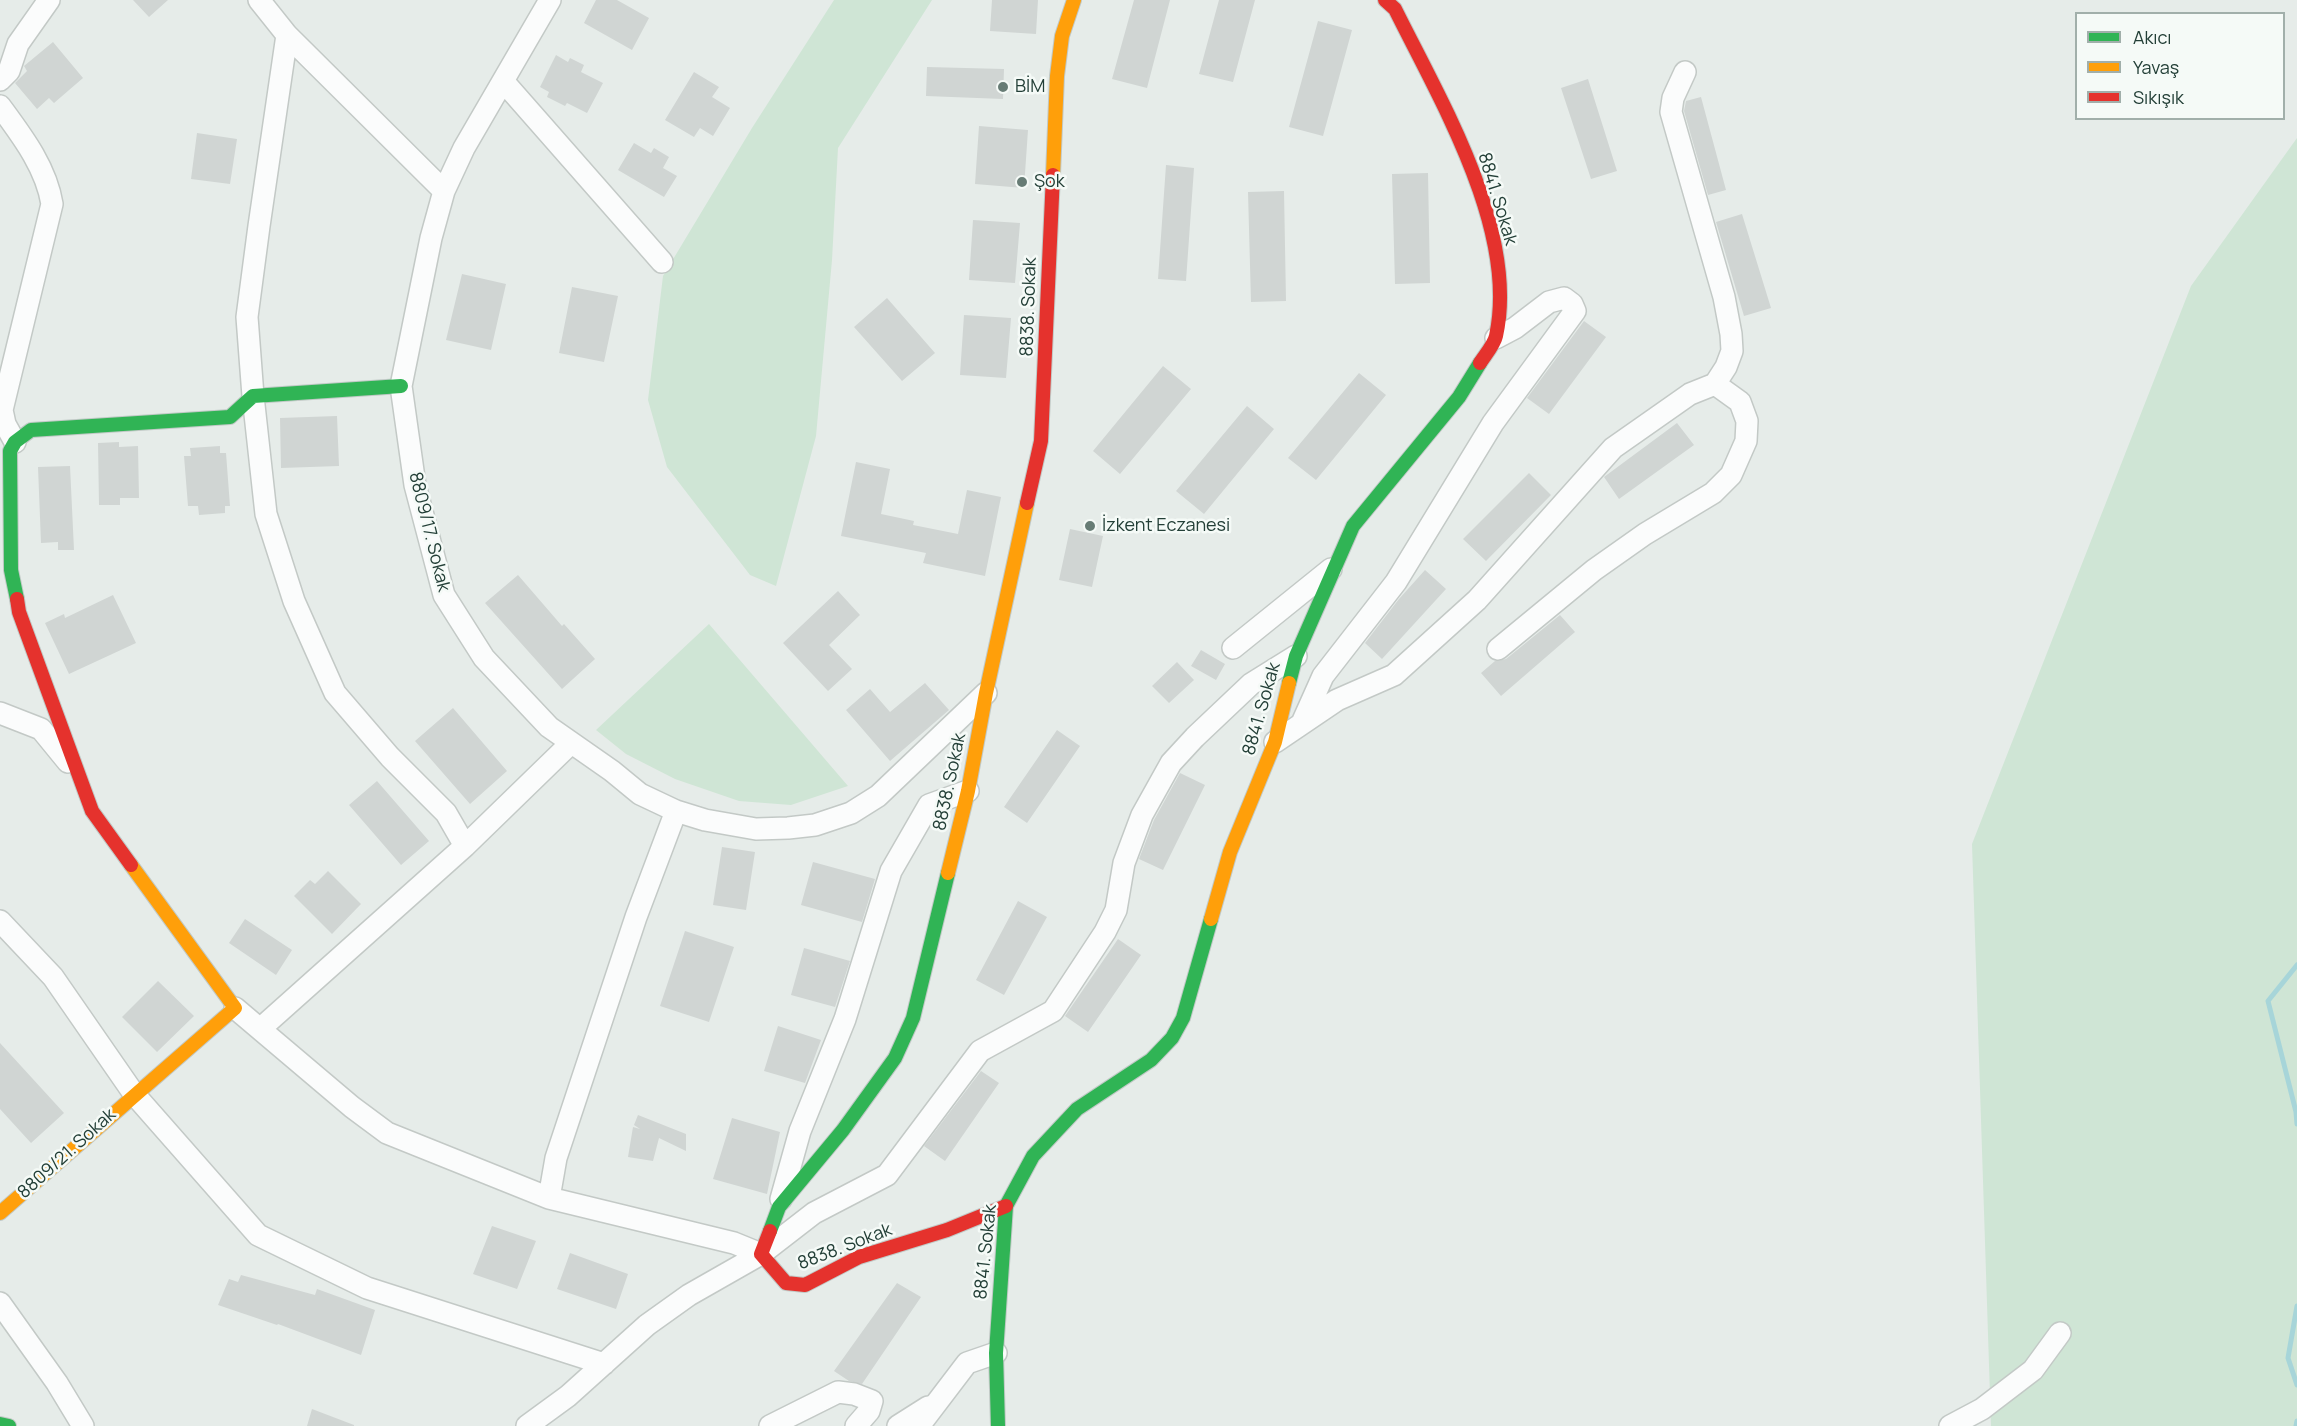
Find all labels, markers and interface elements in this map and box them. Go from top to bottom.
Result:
legend [2075,12,2285,120]
text: Akıcı [2133,25,2171,49]
text: Yavaş [2133,55,2179,79]
place label: BİM [1015,76,1045,98]
marker: BİM [996,80,1010,94]
text: Sıkışık [2133,85,2184,109]
street label: 8841. Sokak [1473,150,1521,248]
place label: Şok [1034,171,1065,193]
marker: Şok [1015,175,1029,189]
street label: 8838. Sokak [1016,257,1042,357]
street label: 8809/17. Sokak [404,470,454,594]
place label: İzkent Eczanesi [1102,515,1230,537]
marker: İzkent Eczanesi [1083,519,1097,533]
street label: 8841. Sokak [1238,660,1286,758]
street label: 8838. Sokak [929,731,971,833]
street label: 8809/21. Sokak [14,1104,120,1204]
street label: 8841. Sokak [970,1203,1002,1301]
street label: 8838. Sokak [795,1219,895,1275]

